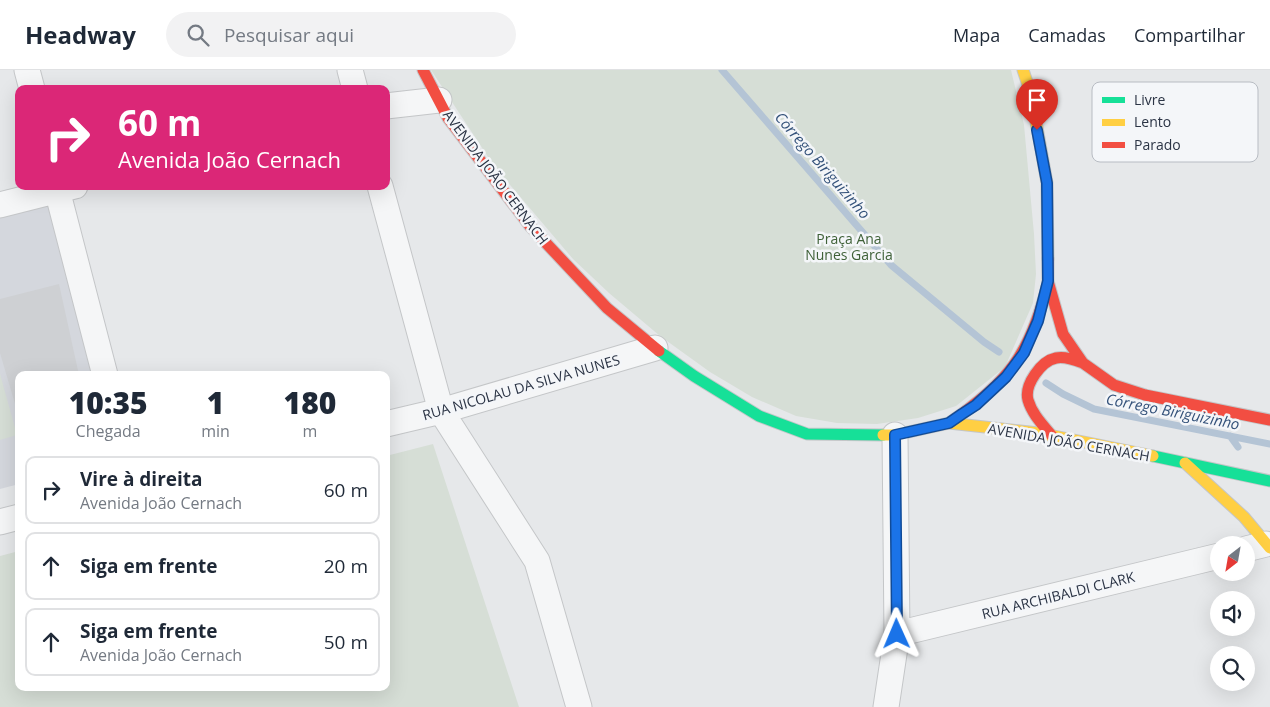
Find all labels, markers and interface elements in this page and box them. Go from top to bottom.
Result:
search box [166,12,516,57]
text: Headway [25,18,136,51]
icon: search [184,21,212,49]
text: Pesquisar aqui [224,22,354,48]
text: Mapa [953,23,1000,47]
text: Camadas [1028,23,1106,47]
text: Compartilhar [1134,23,1245,47]
pin [1016,79,1058,130]
legend [1092,82,1258,162]
icon: arrive [1023,86,1051,114]
text: Livre [1134,90,1166,109]
text: 60 m [118,99,201,146]
icon: right [35,105,100,170]
street label: AVENIDA JOÃO CERNACH [439,106,553,248]
water label: Córrego Biriguizinho [771,107,875,223]
text: Lento [1134,112,1171,131]
text: Parado [1134,135,1181,154]
text: Avenida João Cernach [118,144,341,174]
park label: Praça Ana Nunes Garcia [805,229,893,264]
street label: RUA NICOLAU DA SILVA NUNES [420,350,622,424]
text: 10:35 [69,382,148,423]
text: 1 [207,382,224,423]
text: 180 [284,382,336,423]
water label: Córrego Biriguizinho [1105,388,1241,434]
street label: AVENIDA JOÃO CERNACH [987,418,1151,466]
text: Chegada [76,420,141,442]
text: min [201,420,230,442]
text: m [303,420,317,442]
text: Vire à direita [80,466,203,492]
icon: right [37,476,65,504]
text: 60 m [324,477,368,503]
text: Avenida João Cernach [80,492,242,514]
north arrow [1210,536,1255,581]
map controls [1210,536,1255,691]
icon: ahead [37,552,65,580]
text: Siga em frente [80,553,217,579]
text: 20 m [324,553,368,579]
street label: RUA ARCHIBALDI CLARK [980,567,1137,623]
button: sound [1210,591,1255,636]
position arrow [870,607,922,659]
text: Siga em frente [80,618,217,644]
icon: ahead [37,628,65,656]
text: 50 m [324,629,368,655]
text: Avenida João Cernach [80,644,242,666]
button: search [1210,646,1255,691]

